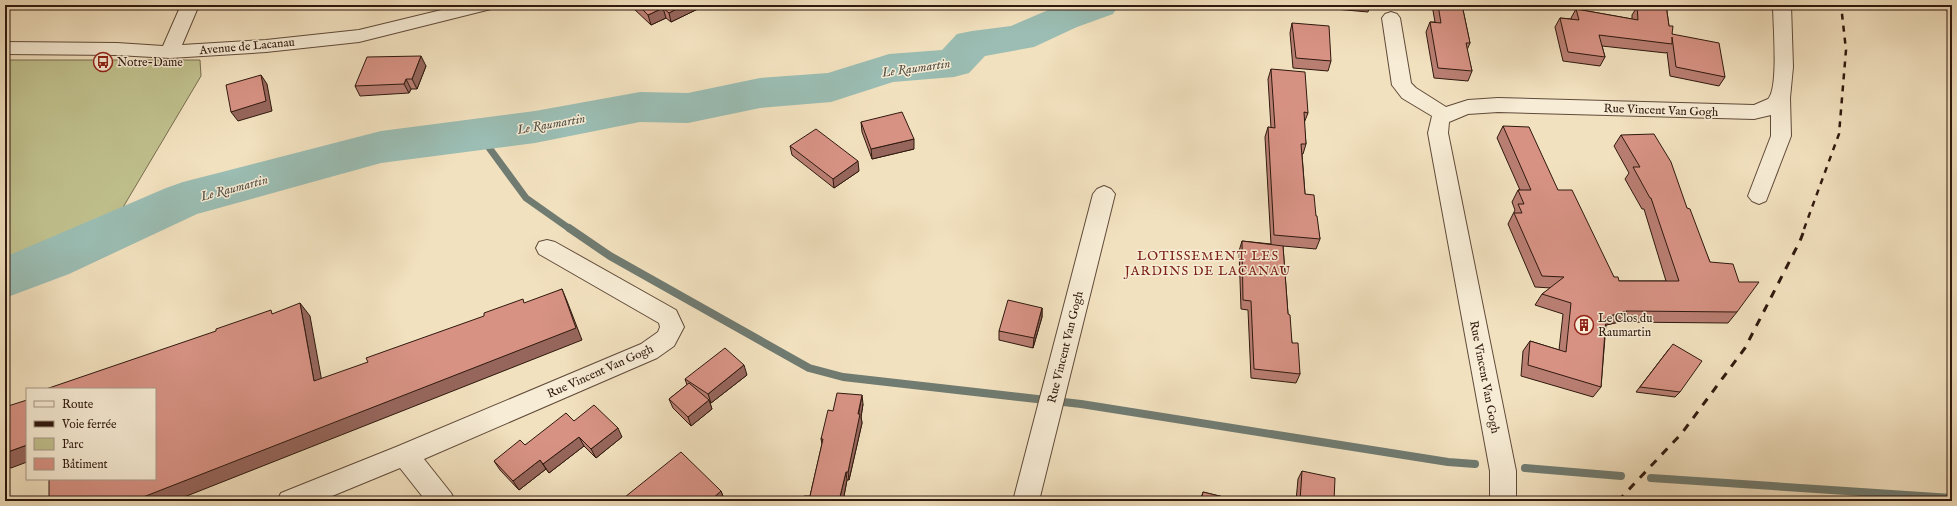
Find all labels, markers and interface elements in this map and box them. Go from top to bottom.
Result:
street label: Avenue de Lacanau [198,35,295,58]
bus stop icon: Notre-Dame [92,51,114,73]
place label: Notre-Dame [117,55,183,70]
water label: Le Raumartin [880,55,952,82]
street label: Rue Vincent Van Gogh [1603,101,1719,120]
water label: Le Raumartin [515,110,587,139]
water label: Le Raumartin [198,171,270,206]
district label: LOTISSEMENT LES JARDINS DE LACANAU [1123,248,1291,280]
street label: Rue Vincent Van Gogh [1044,289,1087,405]
place label: Le Clos du Raumartin [1598,311,1652,340]
building icon: Le Clos du Raumartin [1573,314,1595,336]
street label: Rue Vincent Van Gogh [1466,319,1503,435]
street label: Rue Vincent Van Gogh [545,341,656,402]
legend [26,388,156,480]
text: Route [62,397,94,412]
text: Voie ferrée [61,417,117,432]
text: Parc [62,437,84,452]
text: Bâtiment [62,457,108,472]

